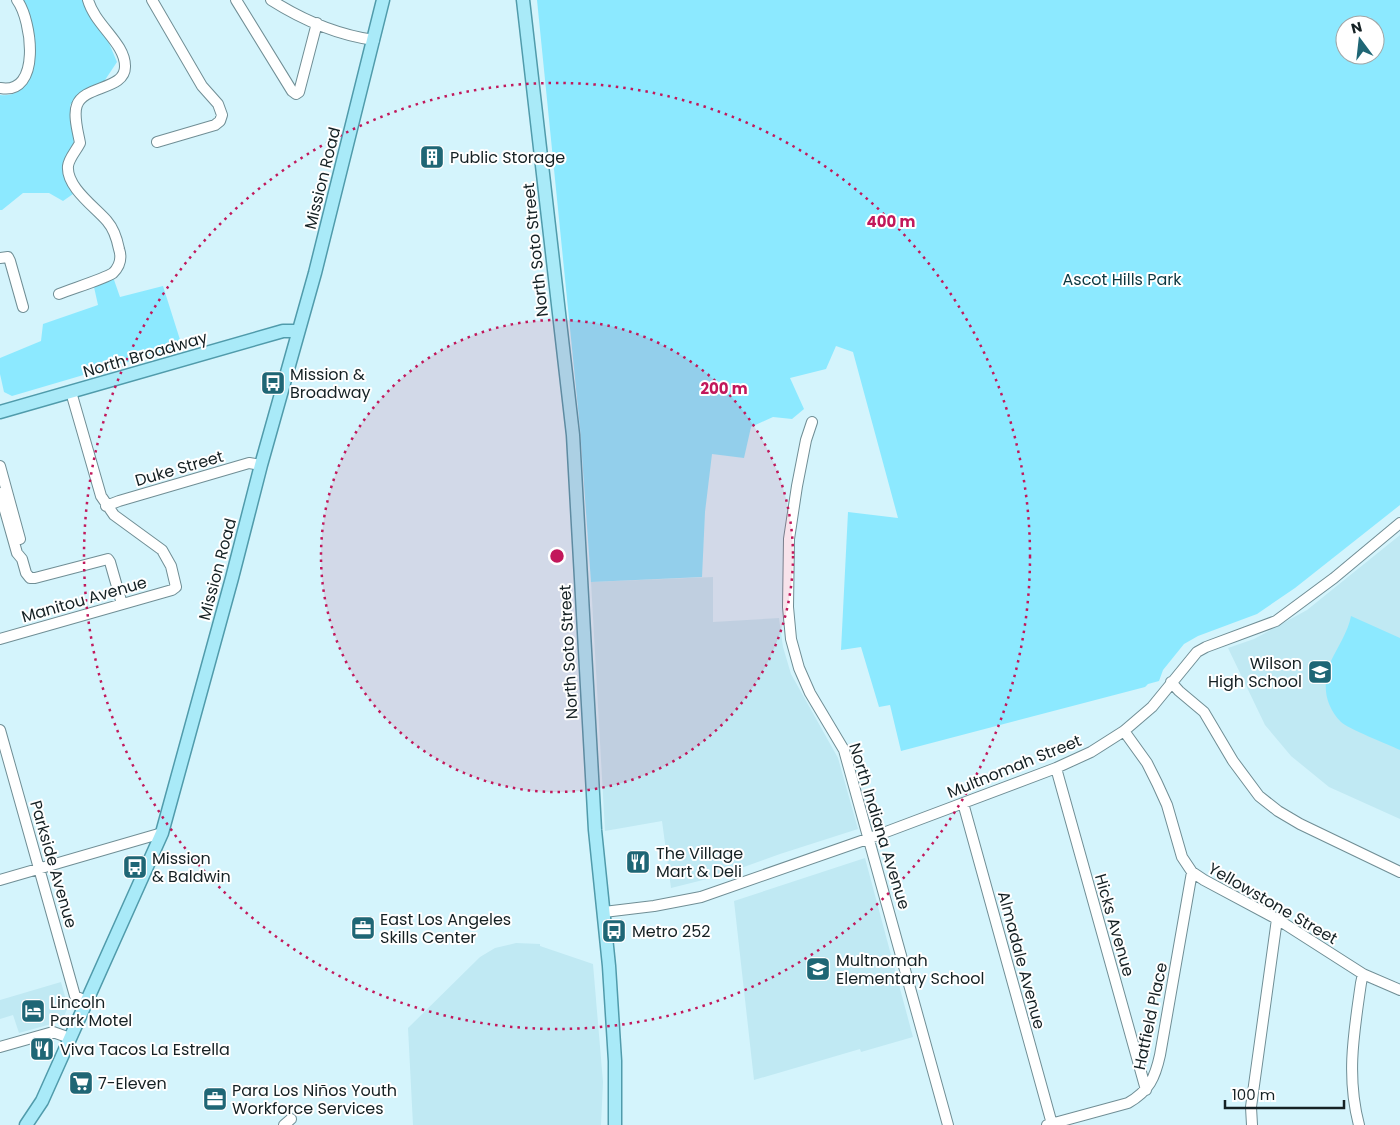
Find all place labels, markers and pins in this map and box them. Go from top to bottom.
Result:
building icon: Public Storage [419,144,445,170]
place label: Public Storage [450,146,565,169]
place label: Mission & Broadway [290,363,371,404]
bus stop icon: Mission & Broadway [260,370,286,396]
centre of rings [548,547,566,565]
place label: Wilson High School [1208,652,1302,693]
school or university icon: Wilson High School [1307,659,1333,685]
place label: The Village Mart & Deli [656,842,743,883]
place label: Mission & Baldwin [152,847,231,888]
restaurant icon: The Village Mart & Deli [625,849,651,875]
bus stop icon: Mission & Baldwin [122,854,148,880]
place label: East Los Angeles Skills Center [380,908,511,949]
office icon: East Los Angeles Skills Center [350,915,376,941]
bus stop icon: Metro 252 [601,918,627,944]
place label: Metro 252 [632,920,710,943]
place label: Multnomah Elementary School [836,949,984,990]
school or university icon: Multnomah Elementary School [805,956,831,982]
place label: Lincoln Park Motel [50,991,132,1032]
hotel icon: Lincoln Park Motel [20,998,46,1024]
restaurant icon: Viva Tacos La Estrella [29,1036,55,1062]
place label: Viva Tacos La Estrella [60,1038,230,1061]
supermarket icon: 7-Eleven [68,1070,94,1096]
place label: 7-Eleven [98,1072,167,1095]
place label: Para Los Niños Youth Workforce Services [232,1079,397,1120]
office icon: Para Los Niños Youth Workforce Services [202,1086,228,1112]

